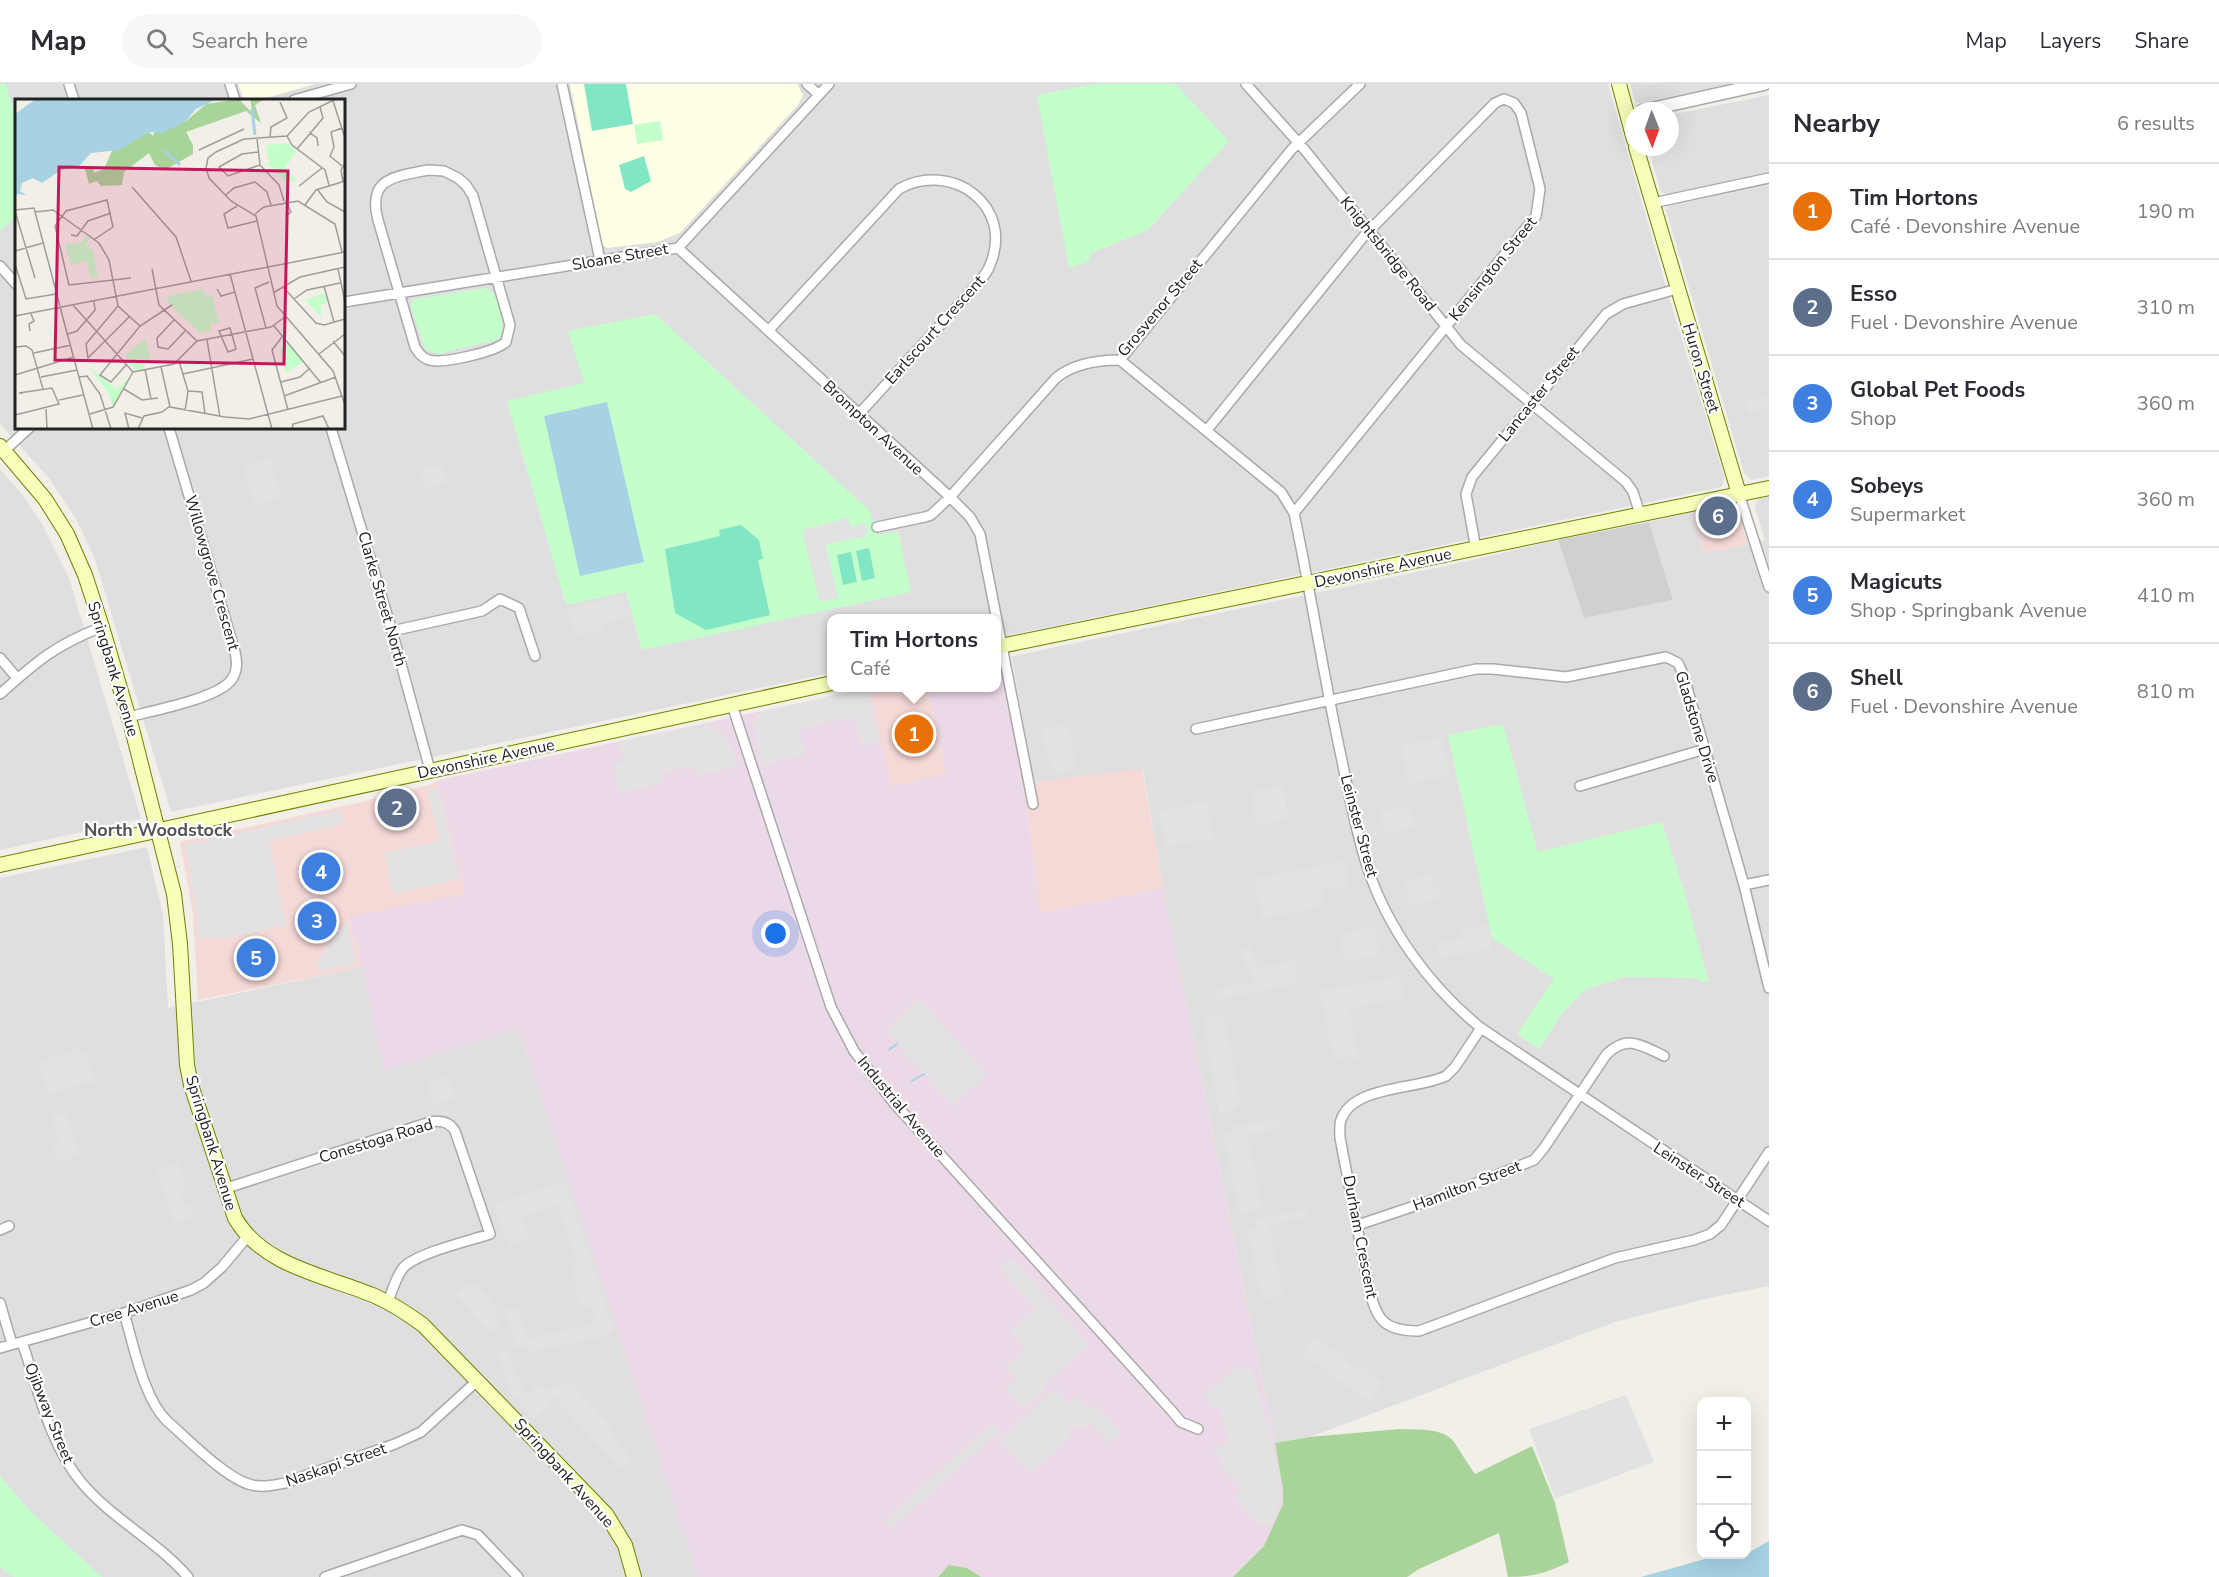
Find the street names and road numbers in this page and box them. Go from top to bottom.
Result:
street label: Knightsbridge Road [1335,192,1441,316]
street label: Kensington Street [1444,212,1542,326]
street label: Sloane Street [570,238,670,276]
street label: Grosvenor Street [1112,254,1208,362]
street label: Earlscourt Crescent [880,270,990,389]
street label: Huron Street [1677,321,1725,416]
street label: Lancaster Street [1494,341,1585,446]
street label: Brompton Avenue [818,376,928,480]
street label: Willowgrove Crescent [179,493,245,654]
street label: Clarke Street North [352,529,412,669]
street label: Devonshire Avenue [1312,543,1454,593]
street label: Springbank Avenue [82,599,144,739]
street label: Gladstone Drive [1670,668,1724,786]
street label: Devonshire Avenue [415,734,557,784]
street label: Leinster Street [1335,772,1383,880]
street label: Industrial Avenue [852,1052,950,1162]
street label: Springbank Avenue [180,1073,242,1213]
street label: Conestoga Road [316,1113,436,1169]
street label: Leinster Street [1649,1137,1749,1213]
street label: Hamilton Street [1410,1155,1524,1217]
street label: Durham Crescent [1337,1174,1383,1301]
street label: Cree Avenue [87,1285,181,1333]
street label: Ojibway Street [19,1359,79,1467]
street label: Springbank Avenue [509,1413,619,1533]
street label: Naskapi Street [283,1437,390,1493]

